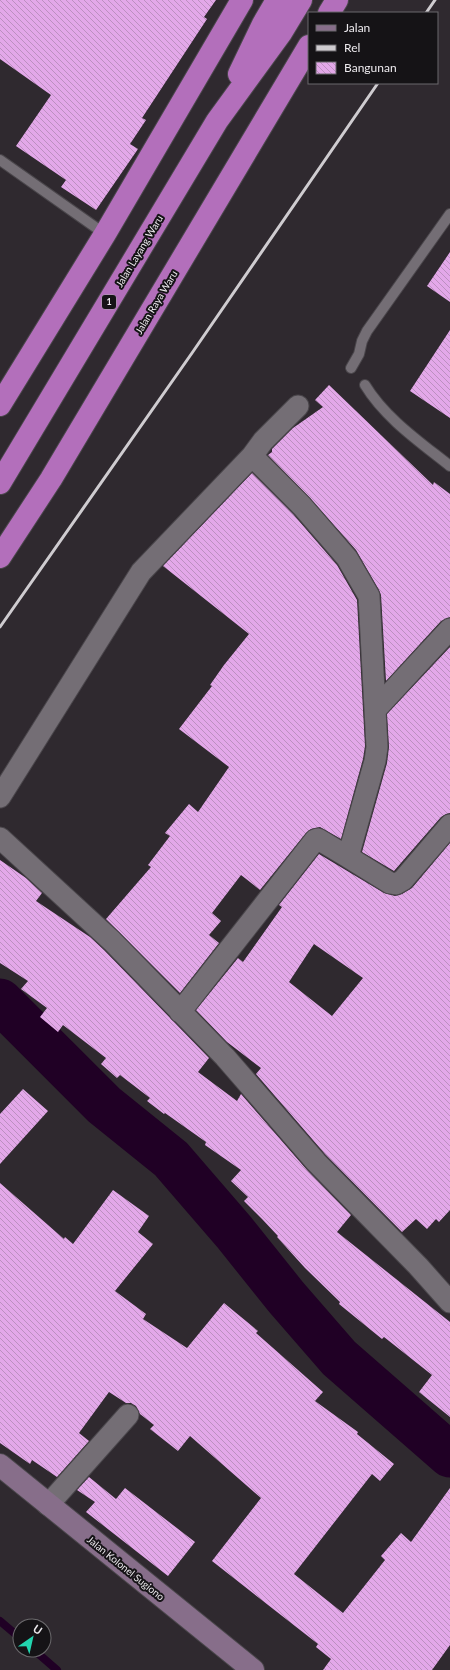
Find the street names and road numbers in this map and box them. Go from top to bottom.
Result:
street label: Jalan Layang Waru [113,213,165,289]
street label: Jalan Raya Waru [132,268,180,336]
road number: 1 [102,295,116,309]
street label: Jalan Kolonel Sugiono [85,1533,167,1603]

